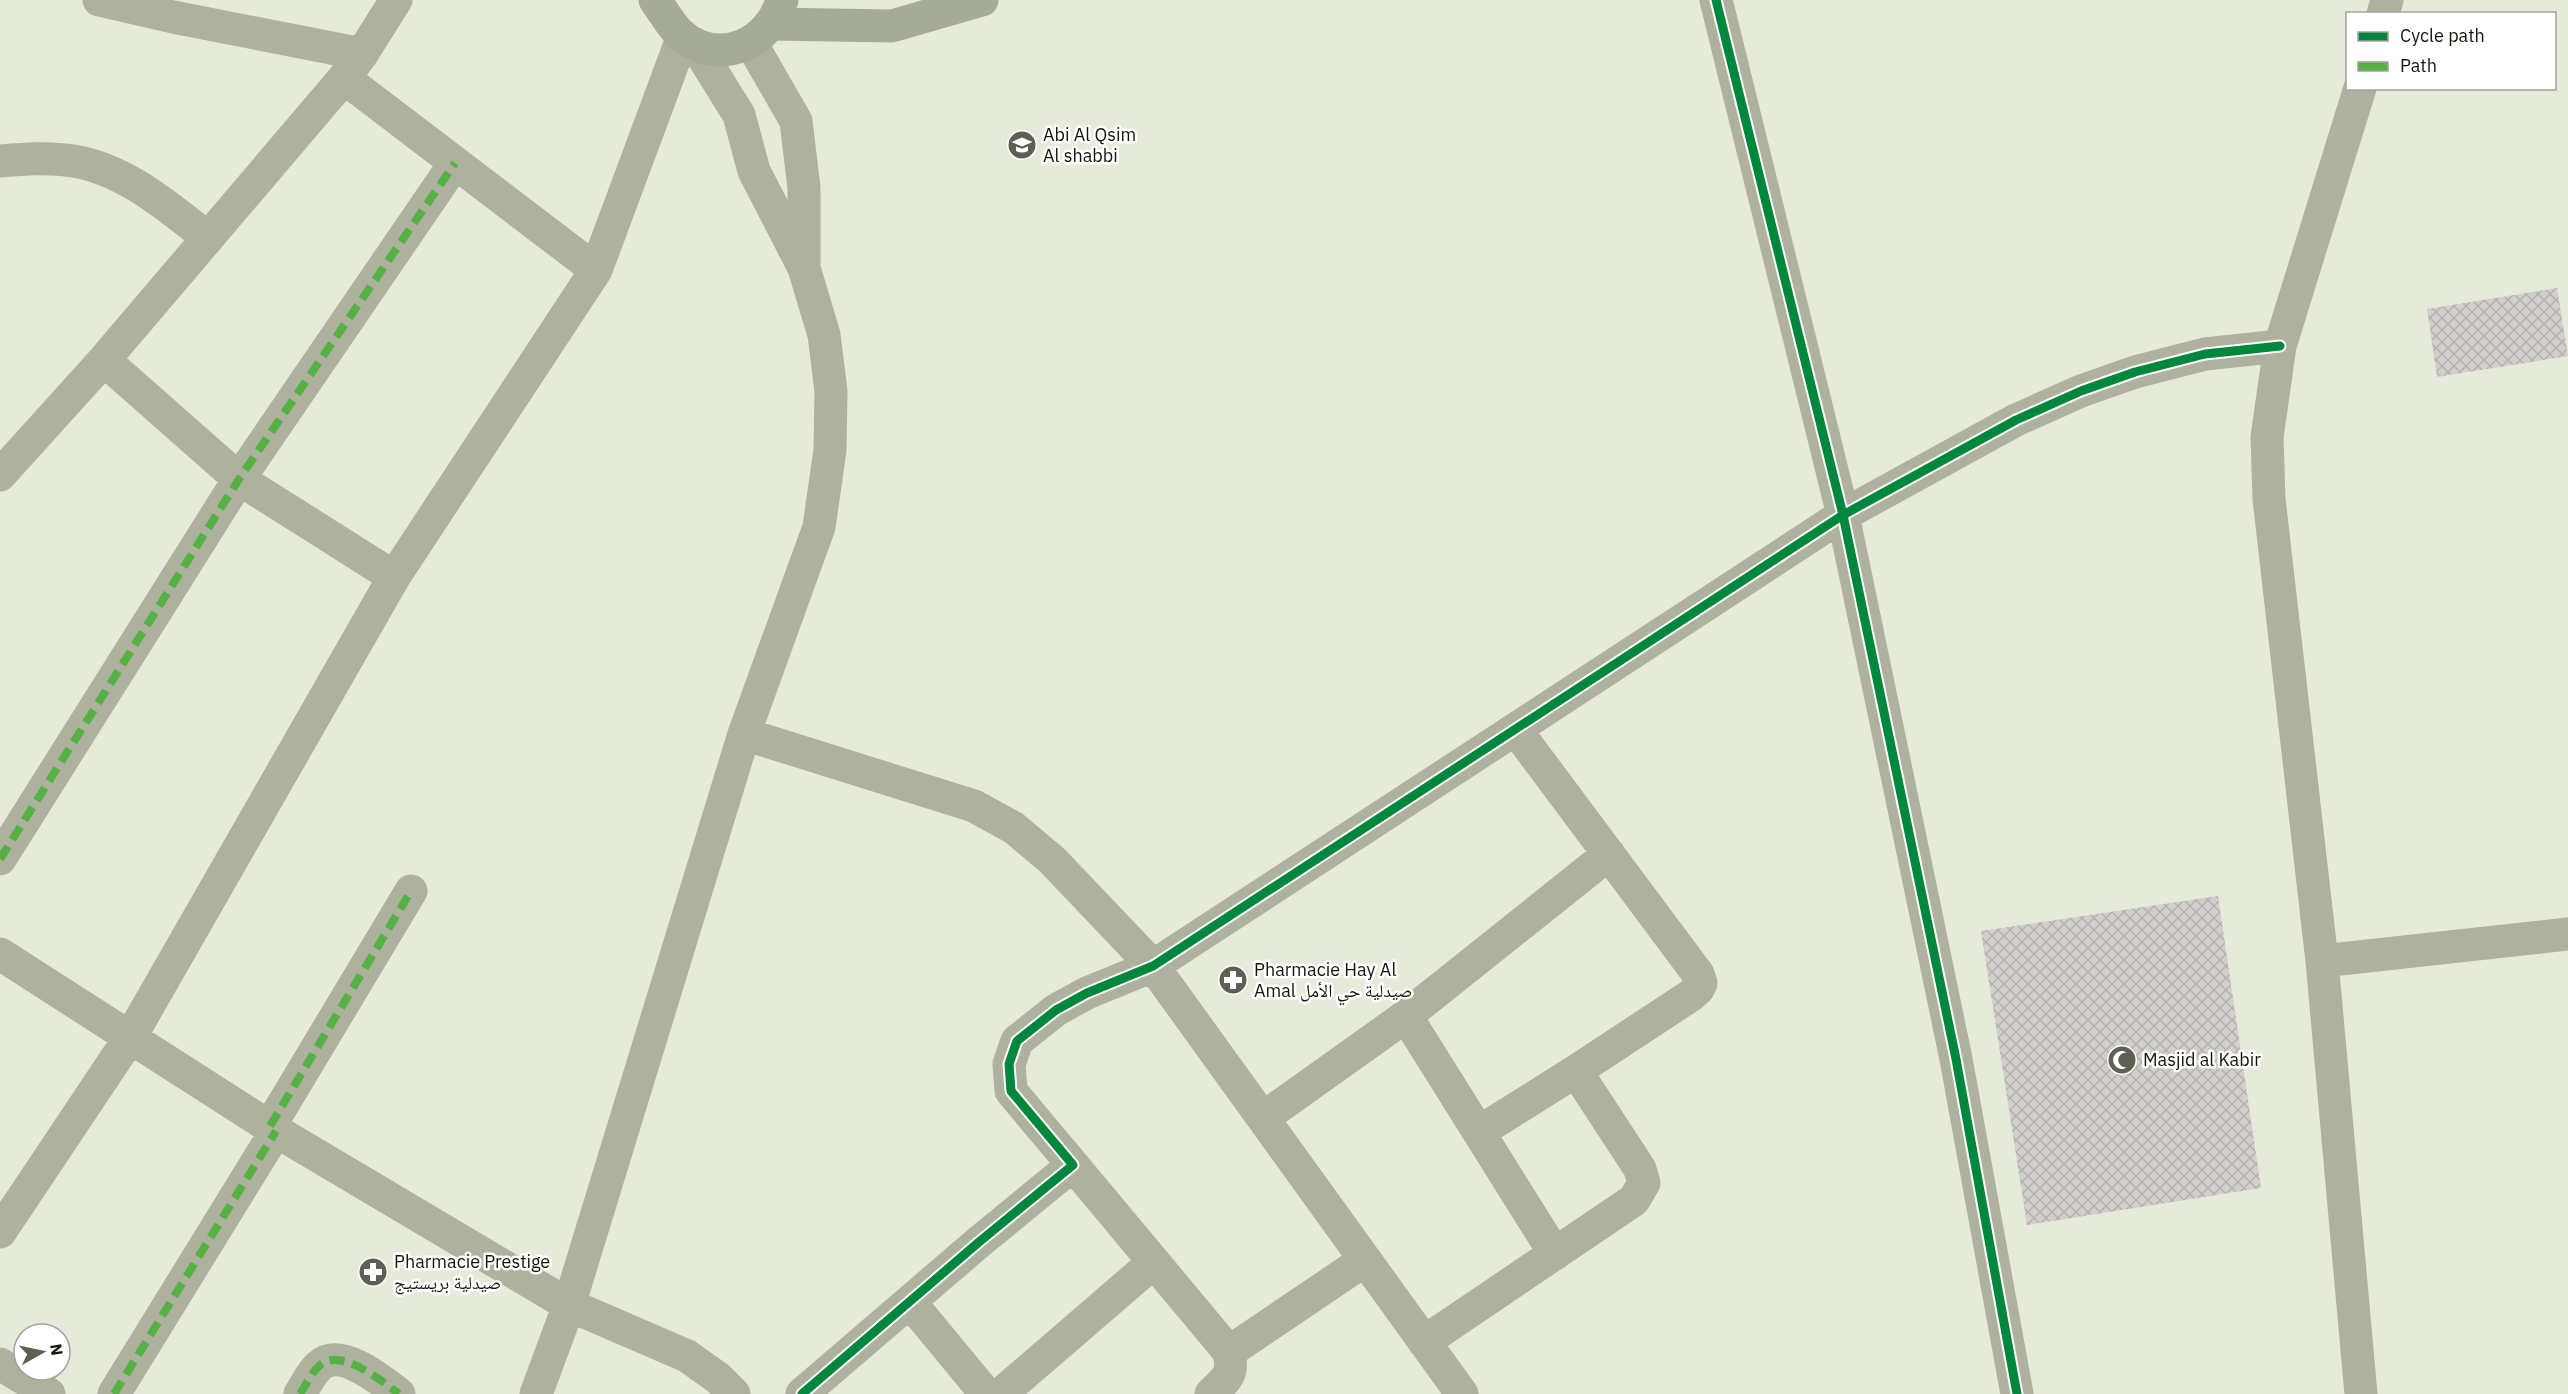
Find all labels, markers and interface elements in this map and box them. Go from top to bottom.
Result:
legend [2346,12,2556,90]
text: Cycle path [2400,24,2485,47]
text: Path [2400,54,2437,77]
place label: Abi Al Qsim Al shabbi [1043,123,1136,167]
school or university icon: Abi Al Qsim Al shabbi [1006,129,1038,161]
place label: Pharmacie Hay Al Amal صيدلية حي الأمل [1254,958,1412,1006]
pharmacy icon: Pharmacie Hay Al Amal صيدلية حي الأمل [1217,964,1249,996]
mosque icon: Masjid al Kabir [2106,1044,2138,1076]
place label: Masjid al Kabir [2143,1048,2261,1071]
place label: Pharmacie Prestige صيدلية بريستيج [394,1250,550,1295]
pharmacy icon: Pharmacie Prestige صيدلية بريستيج [357,1256,389,1288]
north arrow [12,1322,72,1382]
text: N [46,1342,68,1357]

